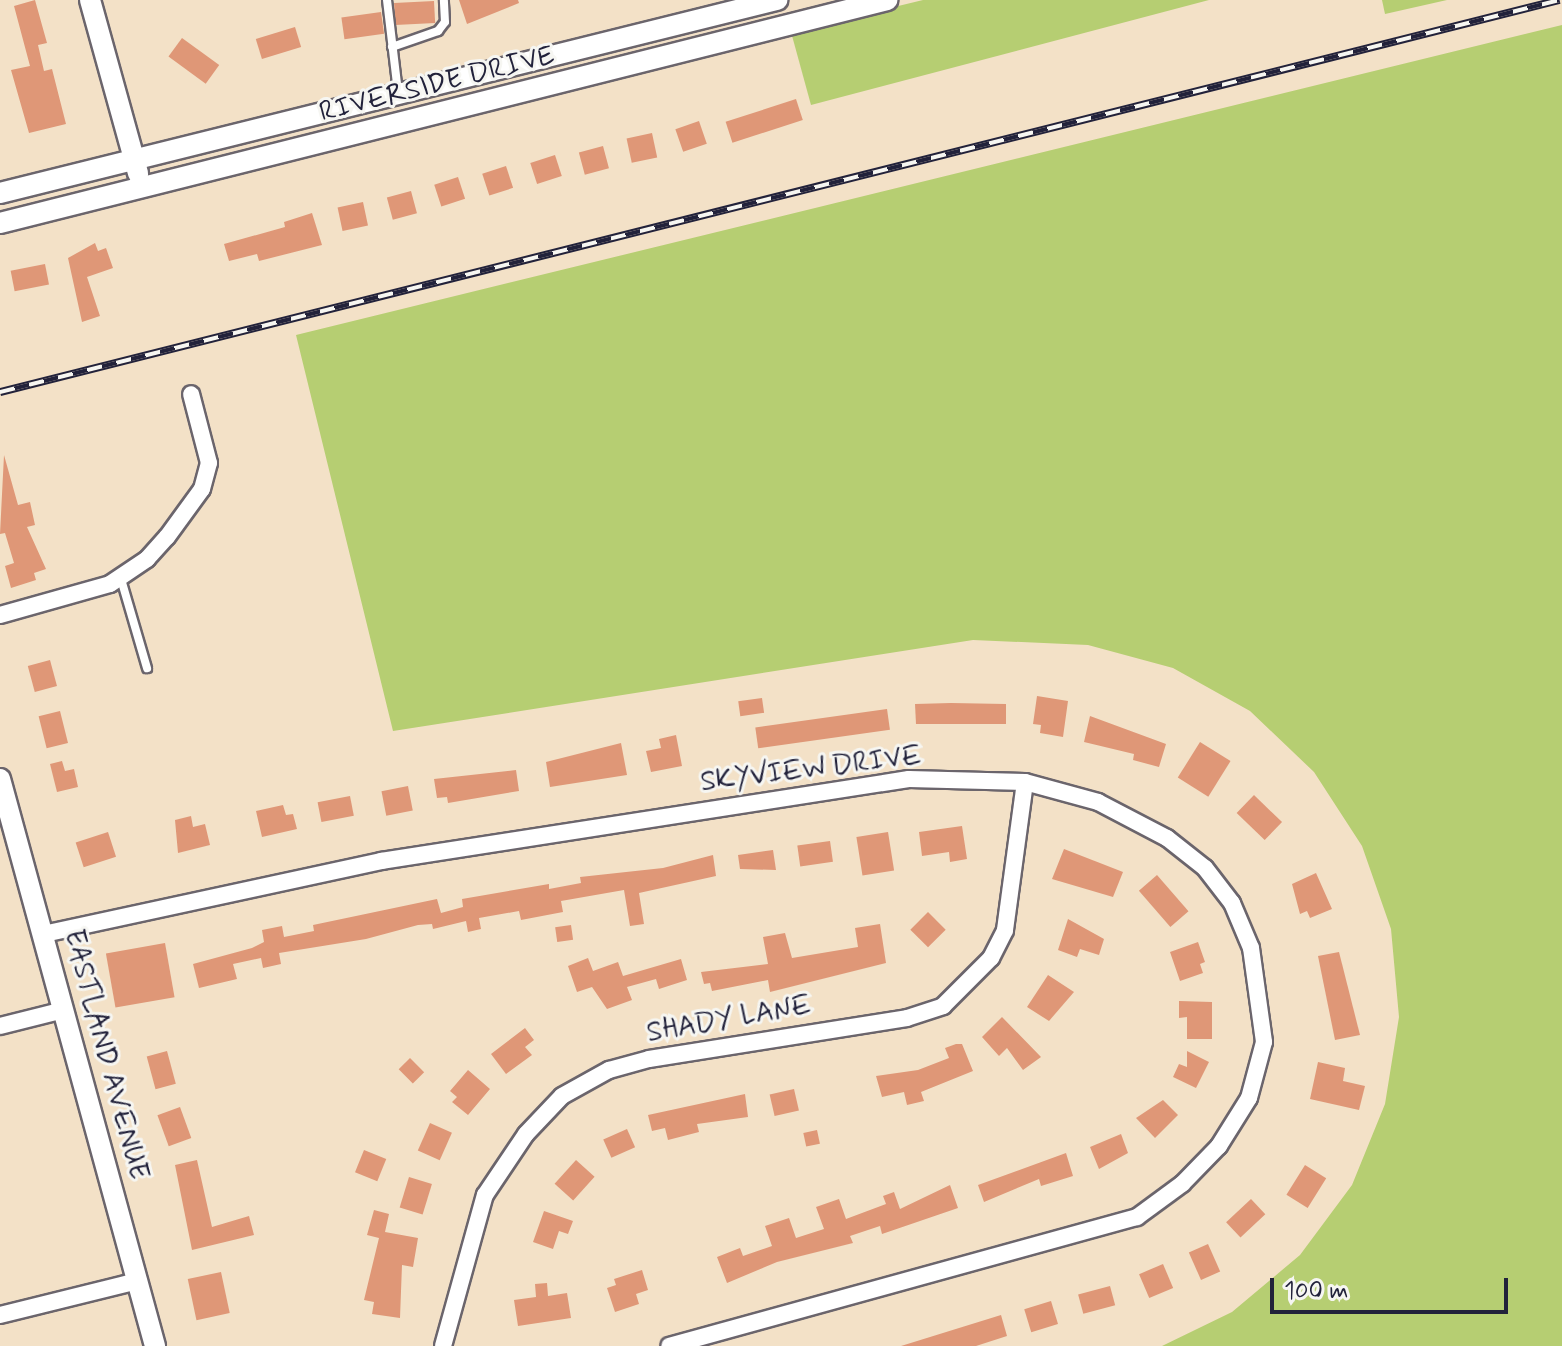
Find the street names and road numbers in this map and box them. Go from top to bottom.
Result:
street label: RIVERSIDE DRIVE [314,39,560,131]
street label: SKYVIEW DRIVE [698,740,924,800]
street label: EASTLAND AVENUE [56,927,154,1183]
street label: SHADY LANE [643,989,815,1051]

